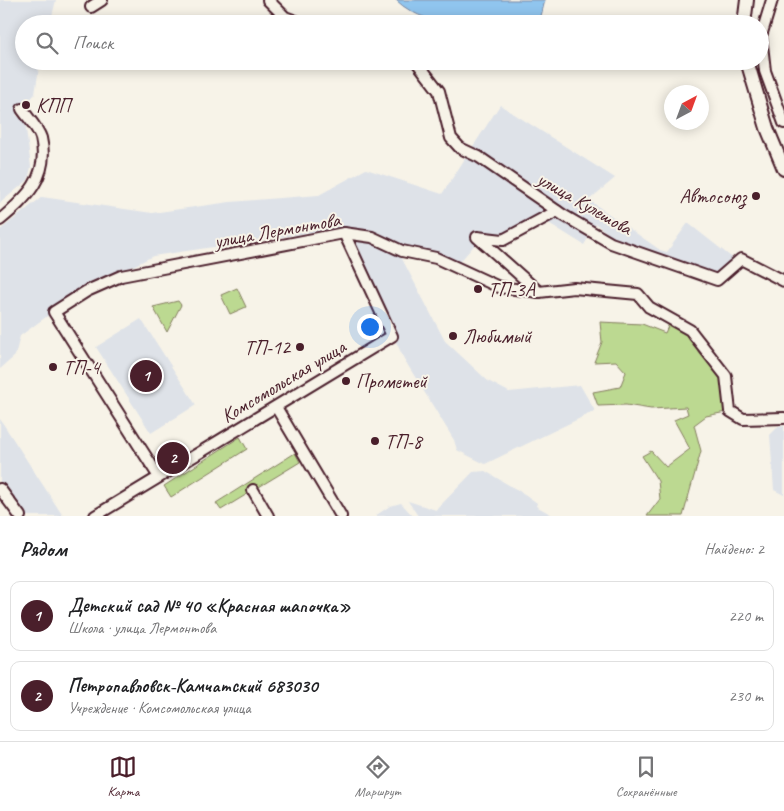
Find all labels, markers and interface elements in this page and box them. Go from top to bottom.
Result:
search box [15,15,769,70]
icon: search [33,29,61,57]
text: Поиск [73,31,113,55]
north arrow [664,85,709,130]
place label: КПП [36,93,74,118]
marker: КПП [20,99,32,111]
street label: улица Кулешова [532,166,638,241]
place label: Автосоюз [680,184,748,210]
marker: Автосоюз [750,190,762,202]
street label: улица Лермонтова [211,207,343,254]
place label: ТП-3А [488,277,536,302]
marker: ТП-3А [472,283,484,295]
your location [357,314,383,340]
place label: Любимый [463,324,533,349]
marker: Любимый [447,330,459,342]
street label: Комсомольская улица [216,333,352,428]
place label: ТП-12 [244,335,292,360]
marker: ТП-12 [294,341,306,353]
place label: ТП-4 [63,355,102,380]
pin: 1 [130,357,162,395]
marker: ТП-4 [47,361,59,373]
place label: Прометей [356,369,429,394]
marker: Прометей [340,375,352,387]
place label: ТП-8 [385,429,424,454]
marker: ТП-8 [369,435,381,447]
pin: 2 [157,439,189,477]
text: Рядом [20,536,67,562]
text: Найдено: 2 [704,539,764,559]
text: Детский сад № 40 «Красная шапочка» [68,594,351,618]
text: 1 [33,606,41,626]
text: 220 m [729,606,763,626]
text: Школа · улица Лермонтова [68,618,216,638]
text: Петропавловск-Камчатский 683030 [68,674,317,698]
text: 2 [33,686,41,706]
text: 230 m [729,686,763,706]
text: Учреждение · Комсомольская улица [68,698,251,718]
tab: Карта [107,753,140,800]
tab: Маршрут [354,753,401,800]
tab: Сохранённые [616,753,676,800]

